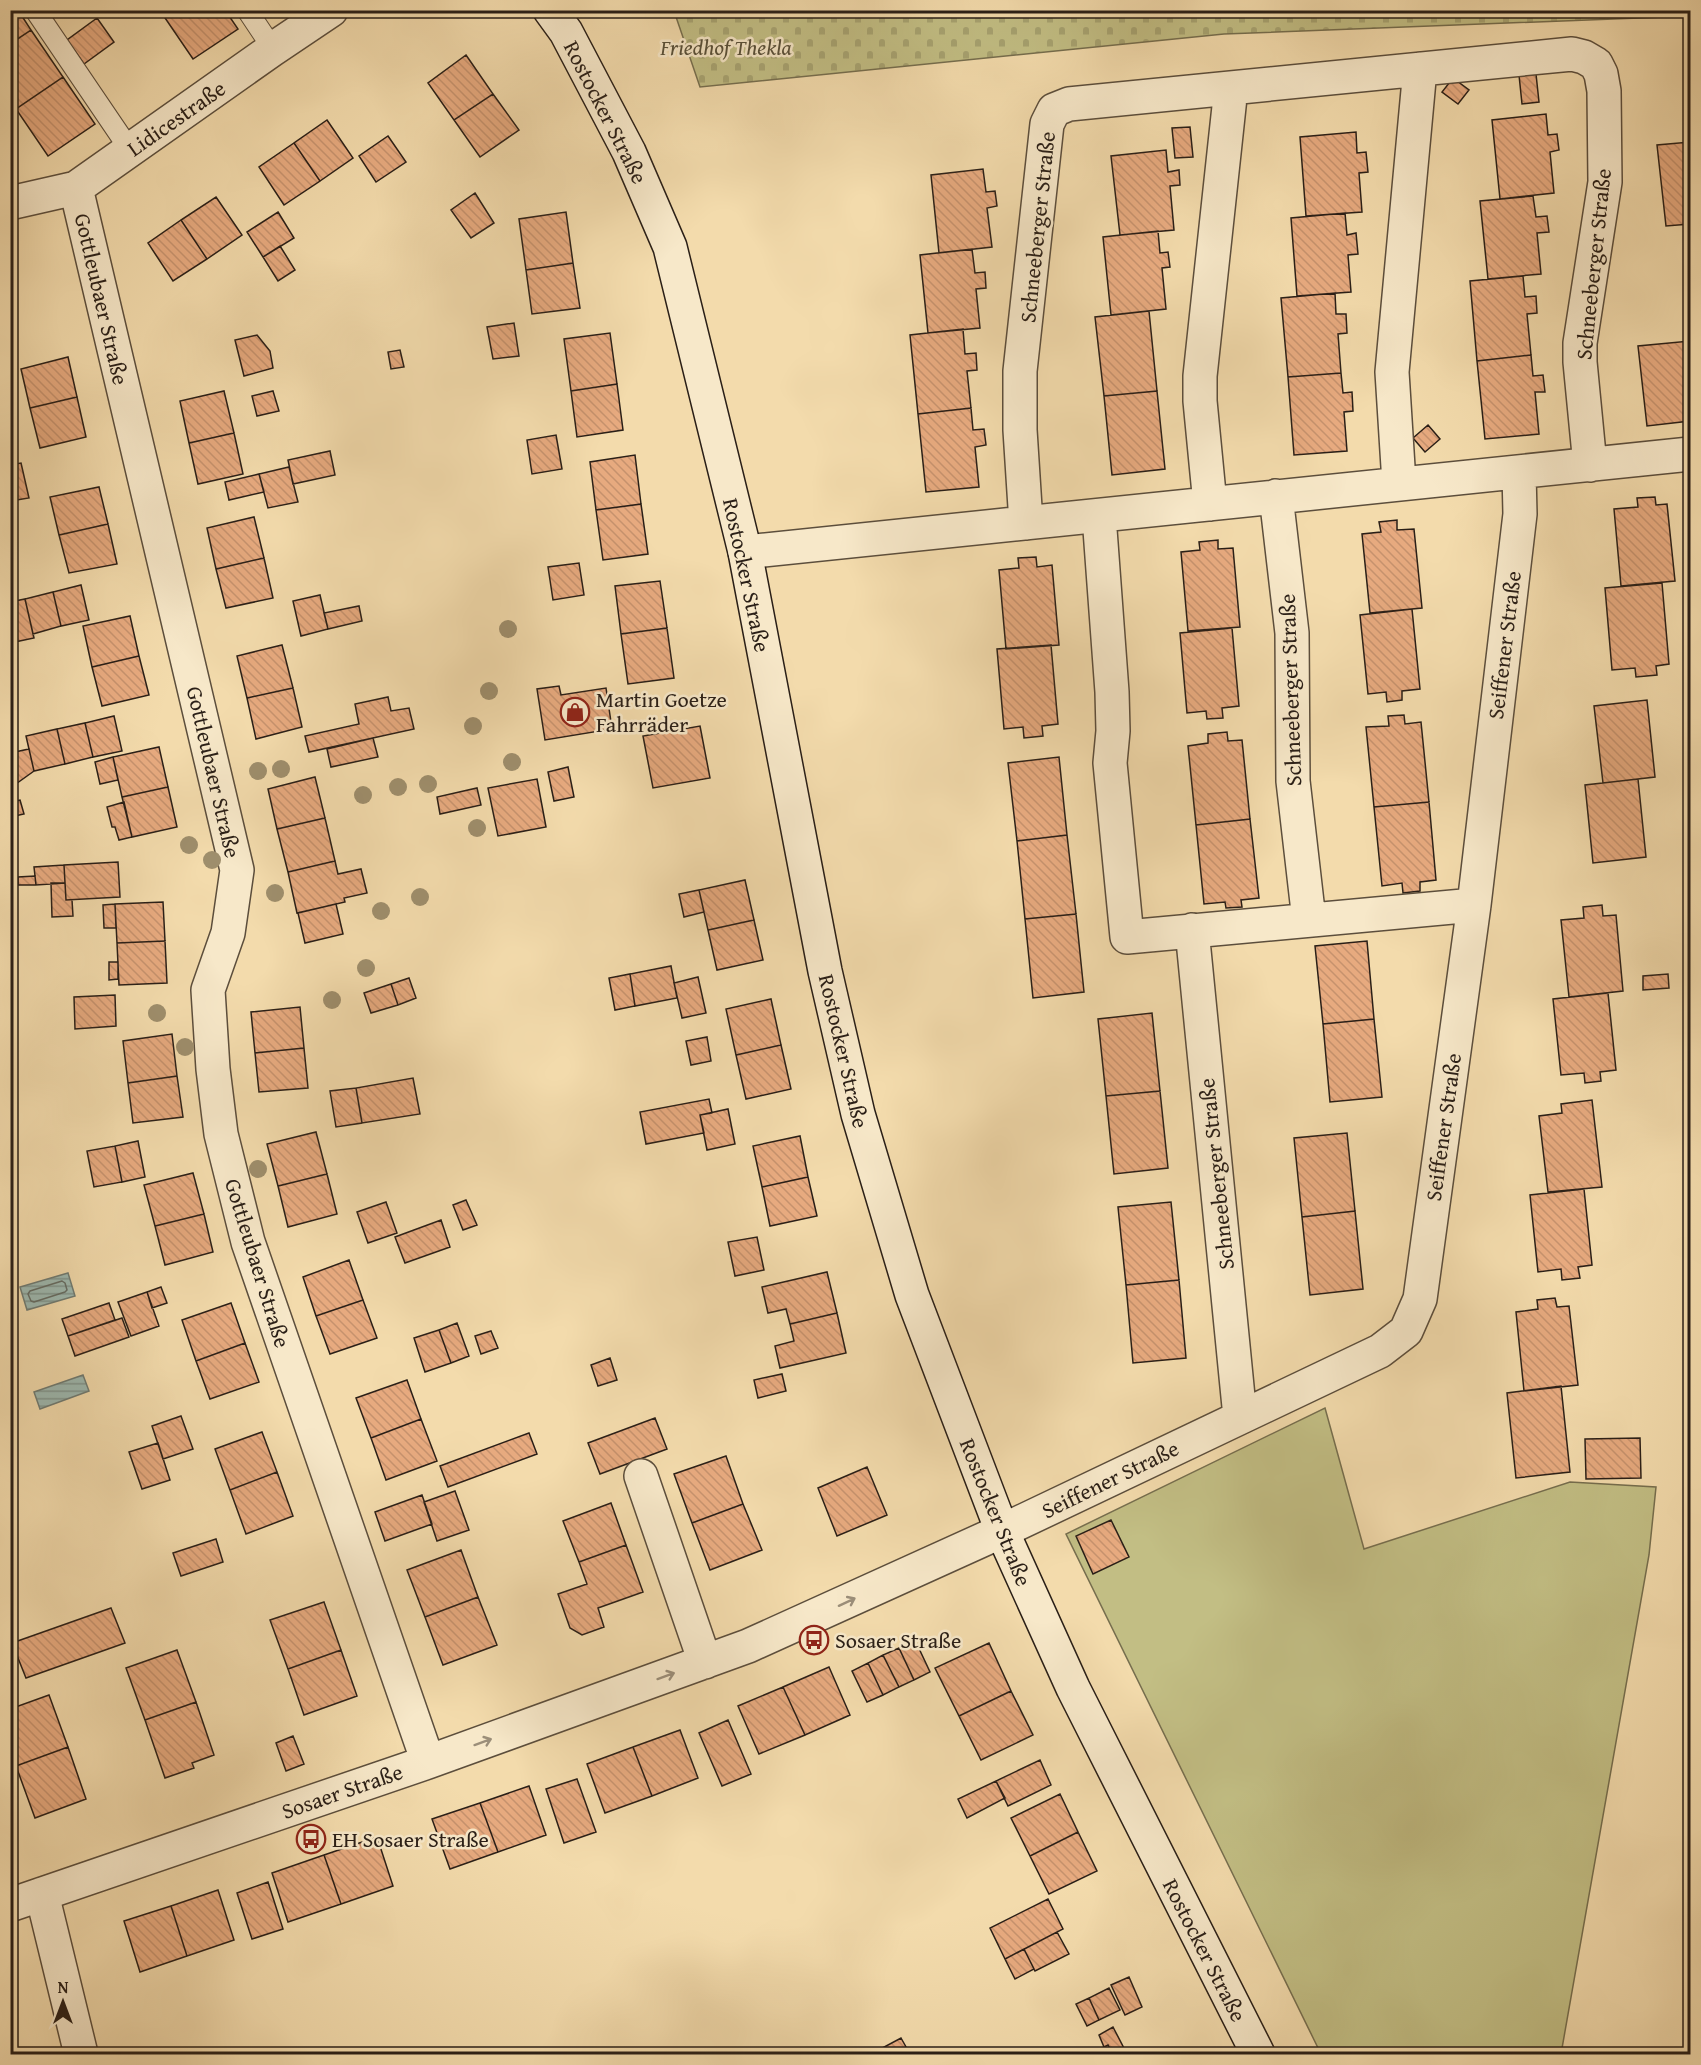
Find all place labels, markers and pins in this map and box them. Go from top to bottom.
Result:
place label: Martin Goetze Fahrräder [596,683,727,740]
shop icon: Martin Goetze Fahrräder [559,696,591,728]
bus stop icon: Sosaer Straße [798,1624,830,1656]
place label: Sosaer Straße [835,1624,961,1656]
bus stop icon: EH Sosaer Straße [295,1823,327,1855]
place label: EH Sosaer Straße [332,1823,489,1855]

